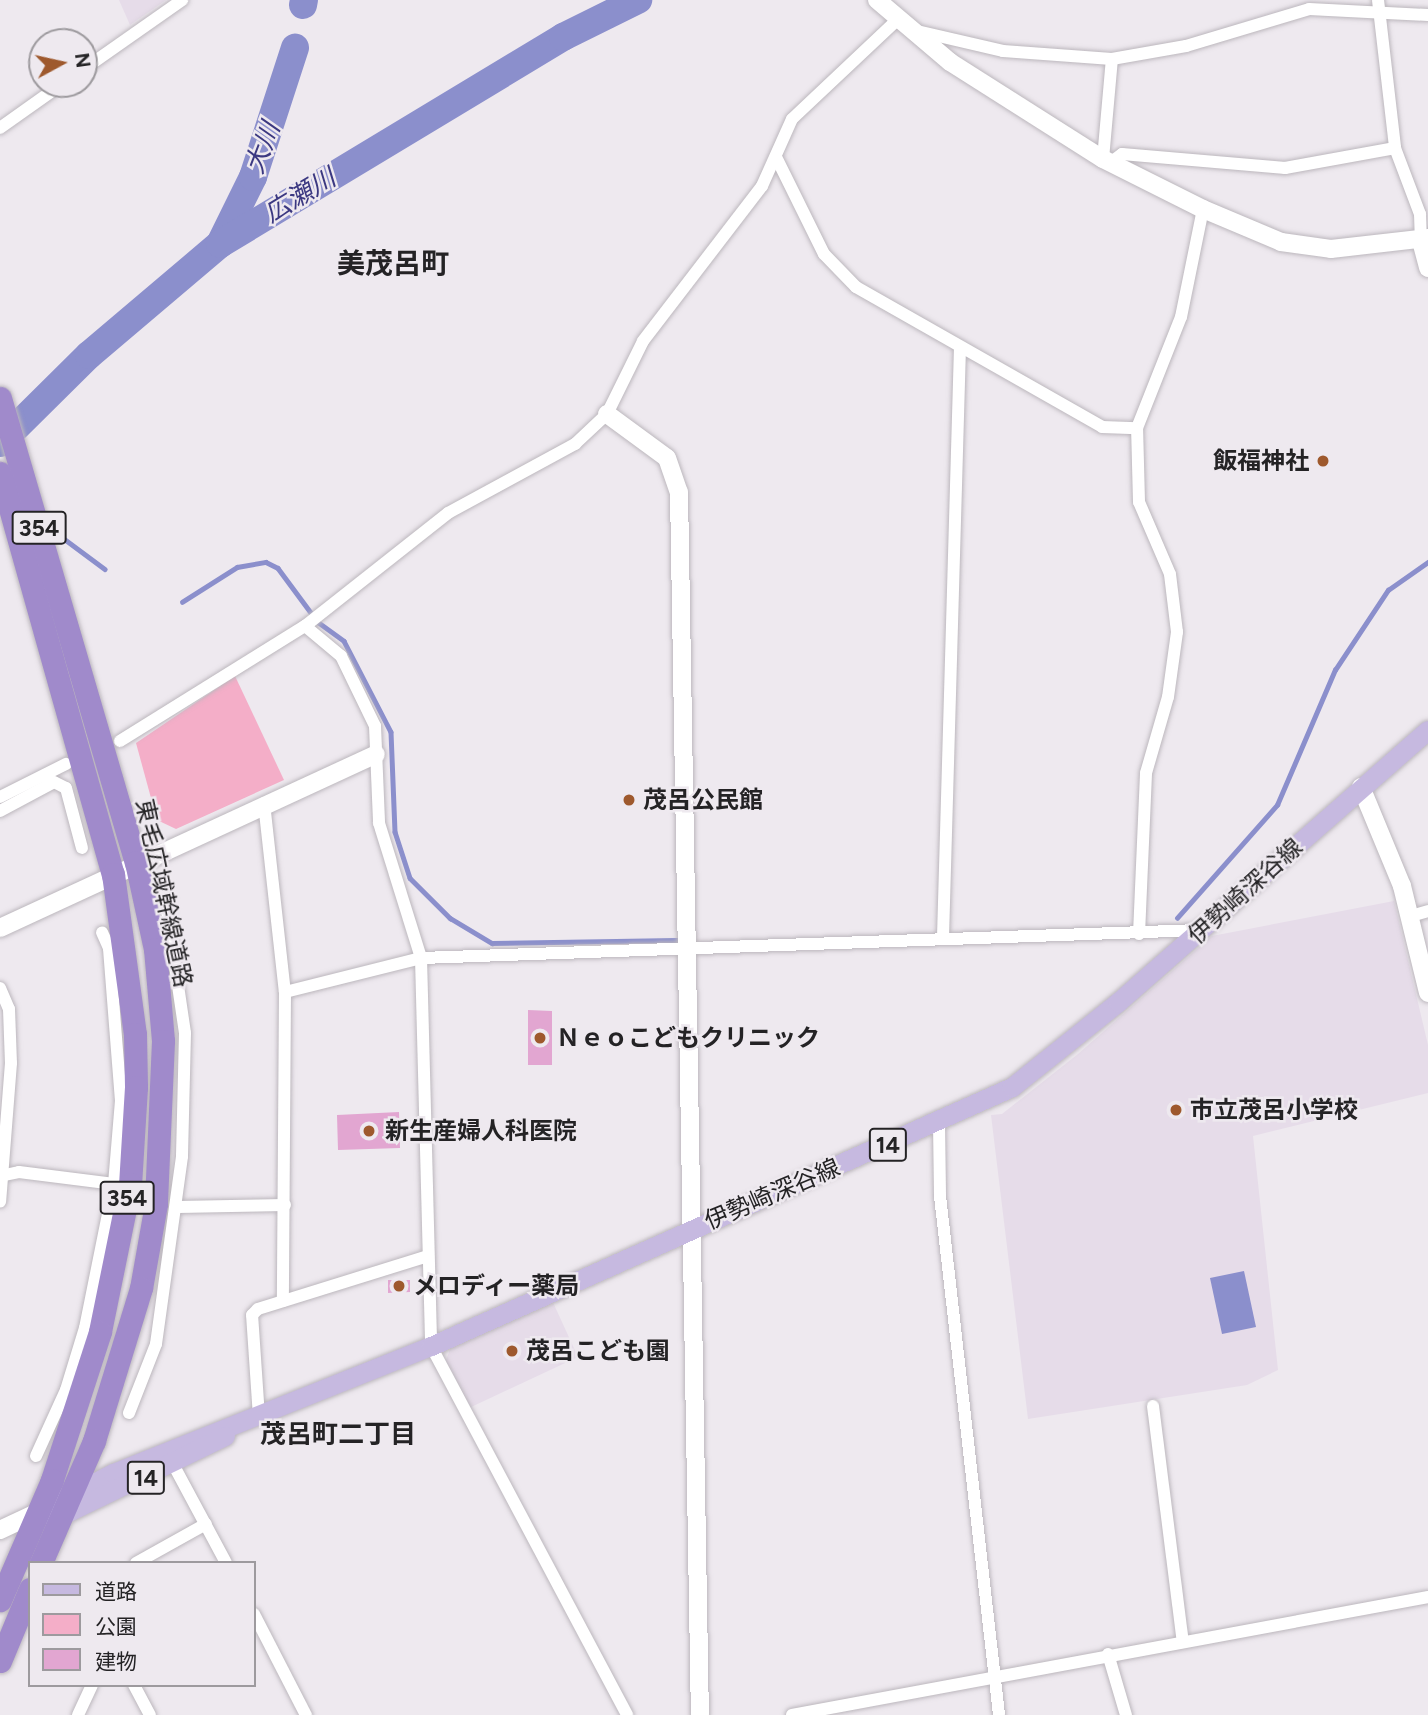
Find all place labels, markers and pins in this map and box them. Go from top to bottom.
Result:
place label: 飯福神社 [1213,447,1309,475]
marker: 飯福神社 [1315,453,1331,469]
place label: 茂呂公民館 [643,786,763,814]
marker: 茂呂公民館 [621,792,637,808]
place label: Ｎｅｏこどもクリニック [556,1024,820,1052]
marker: Ｎｅｏこどもクリニック [530,1028,550,1048]
place label: 市立茂呂小学校 [1190,1096,1358,1124]
marker: 市立茂呂小学校 [1168,1102,1184,1118]
place label: 新生産婦人科医院 [385,1117,577,1145]
marker: 新生産婦人科医院 [359,1121,379,1141]
place label: メロディー薬局 [413,1272,581,1300]
marker: メロディー薬局 [391,1278,407,1294]
place label: 茂呂こども園 [526,1337,670,1365]
marker: 茂呂こども園 [504,1343,520,1359]

